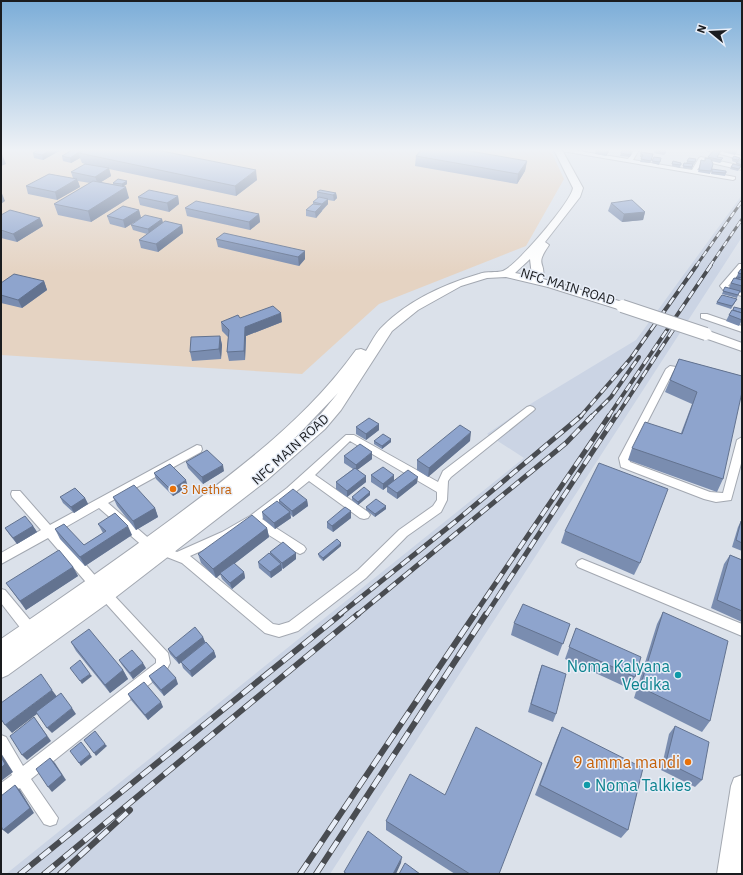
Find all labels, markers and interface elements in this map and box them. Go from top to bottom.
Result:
north arrow [691,12,731,52]
text: N [694,23,709,35]
street label: NFC MAIN ROAD [519,264,617,309]
street label: NFC MAIN ROAD [248,410,332,488]
place label: 3 Nethra [181,481,232,498]
marker: 3 Nethra [168,484,178,494]
place label: Noma Kalyana Vedika [567,656,670,694]
marker: Noma Kalyana Vedika [673,670,683,680]
place label: 9 amma mandi [573,752,680,772]
marker: 9 amma mandi [683,757,693,767]
place label: Noma Talkies [595,775,692,795]
marker: Noma Talkies [582,780,592,790]

